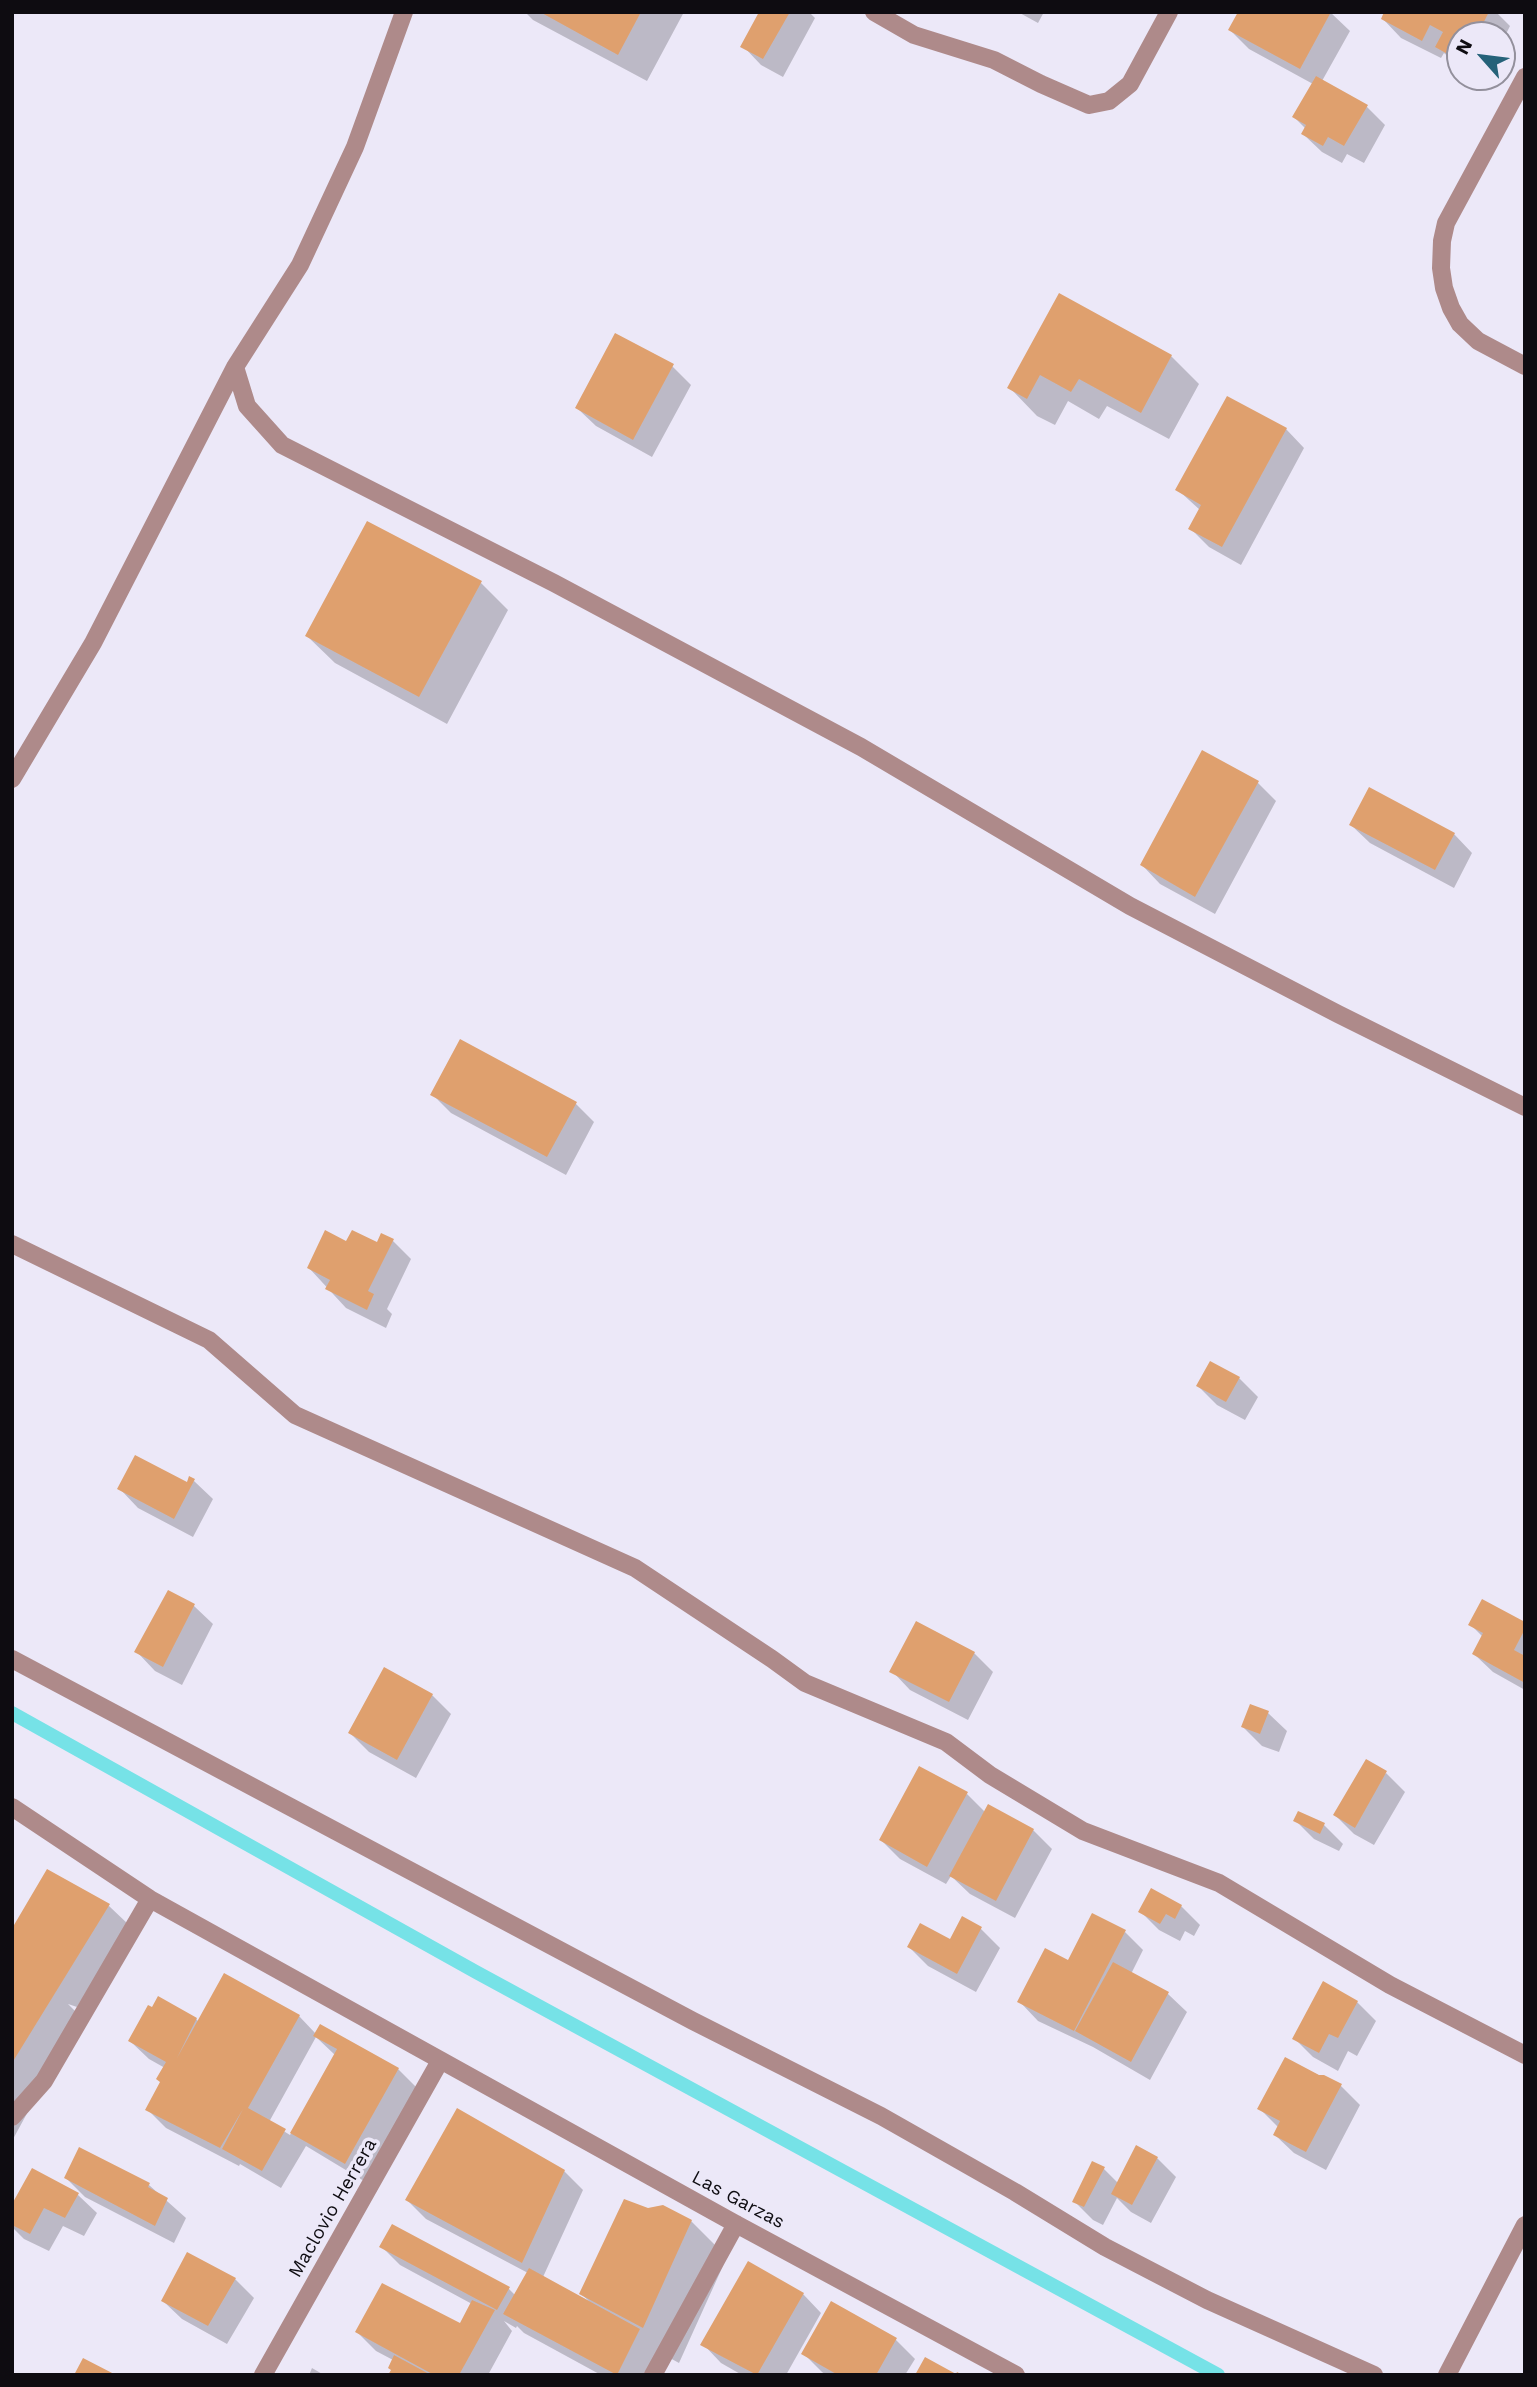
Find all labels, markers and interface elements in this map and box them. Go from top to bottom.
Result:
north arrow [1446,21,1516,91]
text: N [1450,35,1477,58]
street label: Maclovio Herrera [284,2134,382,2282]
street label: Las Garzas [688,2166,788,2234]

